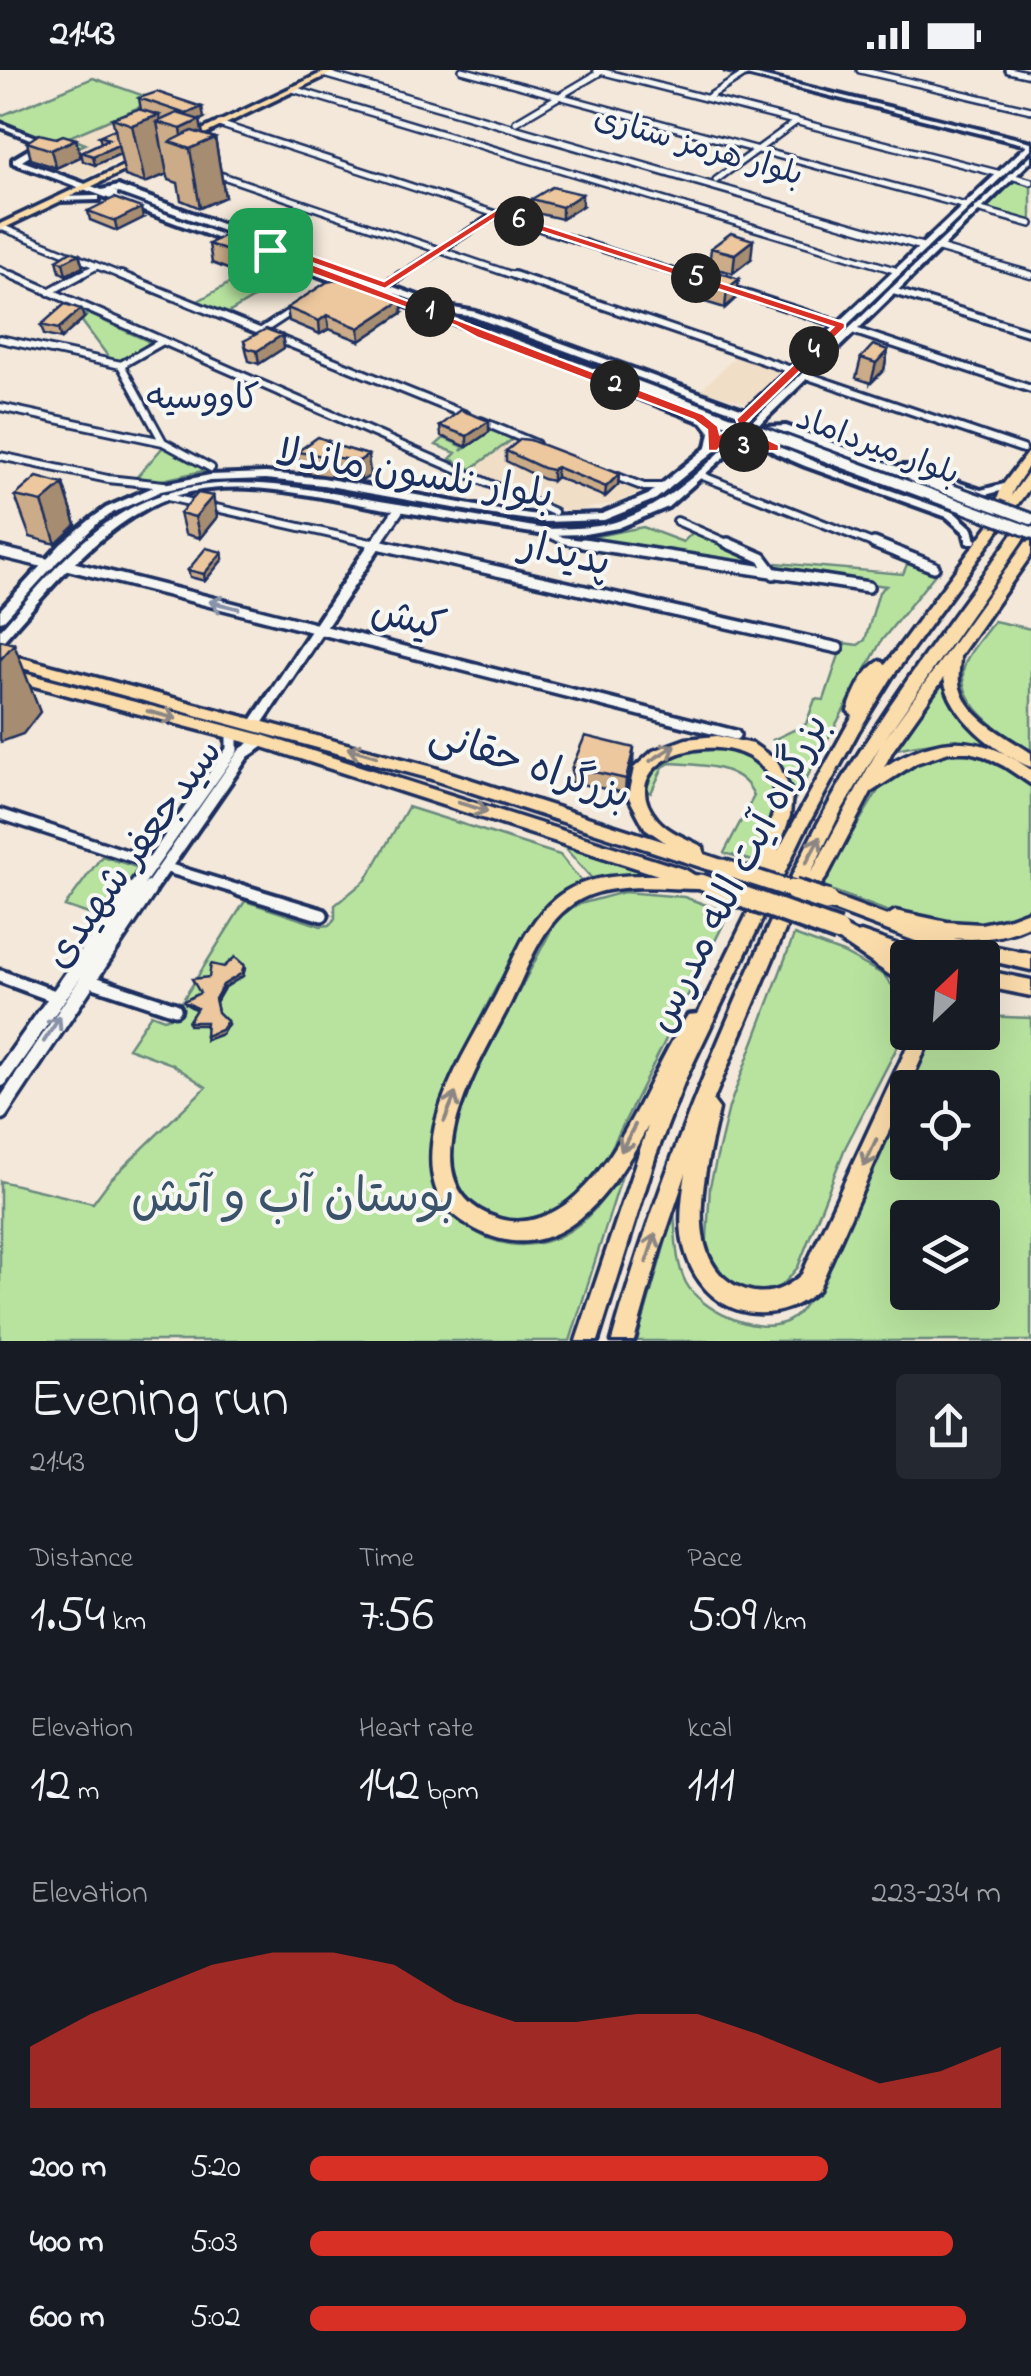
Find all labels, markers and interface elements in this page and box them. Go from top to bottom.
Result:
text: 21:43 [50,7,116,63]
street label: بلوار هرمز ستاری [588,96,808,200]
pin: 6 [494,196,544,246]
text: 6 [513,200,525,241]
pin [228,208,313,293]
icon: arrive [243,223,298,278]
pin: 5 [671,253,721,303]
text: 5 [688,257,704,298]
pin: 1 [405,287,455,337]
text: 1 [426,291,434,332]
pin: 4 [789,326,839,376]
text: 4 [808,330,820,371]
pin: 2 [590,360,640,410]
text: 2 [608,364,622,405]
district label: کاووسیه [146,374,260,425]
street label: بلوار میرداماد [789,397,965,499]
pin: 3 [719,422,769,472]
street label: بلوار نلسون ماندلا [271,425,557,527]
text: 3 [738,426,750,467]
street label: پدیدار [511,516,616,595]
street label: کیش [364,583,452,659]
one-way arrow [209,595,240,614]
street label: بزرگراه آیت الله مدرس [634,704,846,1044]
one-way arrow [146,706,177,725]
street label: بزرگراه حقانی [421,707,637,827]
street label: سیدجعفر شهیدی [31,728,239,982]
one-way arrow [347,742,378,760]
one-way arrow [649,743,677,763]
one-way arrow [457,799,489,817]
one-way arrow [804,835,824,865]
north arrow [890,940,1000,1050]
map controls [890,940,1000,1310]
one-way arrow [42,1016,63,1044]
button: locate [890,1070,1000,1180]
one-way arrow [442,1092,460,1123]
one-way arrow [618,1122,637,1152]
one-way arrow [860,1138,878,1168]
park label: بوستان آب و آتش [131,1164,455,1234]
button: layers [890,1200,1000,1310]
one-way arrow [644,1232,662,1264]
text: Evening run [30,1362,289,1442]
button: share [896,1374,1001,1479]
text: 21:43 [30,1440,85,1487]
text: Distance [30,1539,133,1580]
text: Time [359,1539,414,1580]
text: Pace [687,1539,742,1580]
text: 1.54 [30,1580,105,1653]
text: 7:56 [359,1580,434,1653]
text: 5:09 [687,1580,757,1653]
text: km [105,1602,146,1643]
text: /km [757,1602,807,1643]
text: Elevation [30,1709,133,1750]
text: Heart rate [359,1709,473,1750]
text: kcal [687,1709,732,1750]
text: 12 [30,1750,71,1823]
text: 142 [359,1750,420,1823]
text: 111 [687,1750,735,1823]
text: m [71,1772,99,1813]
text: bpm [420,1772,479,1813]
text: Elevation [30,1871,148,1918]
text: 223–234 m [872,1871,1001,1918]
text: 200 m [30,2145,106,2192]
text: 5:20 [190,2145,241,2192]
text: 400 m [30,2220,104,2267]
text: 5:03 [190,2220,238,2267]
text: 600 m [30,2295,105,2342]
text: 5:02 [190,2295,241,2342]

